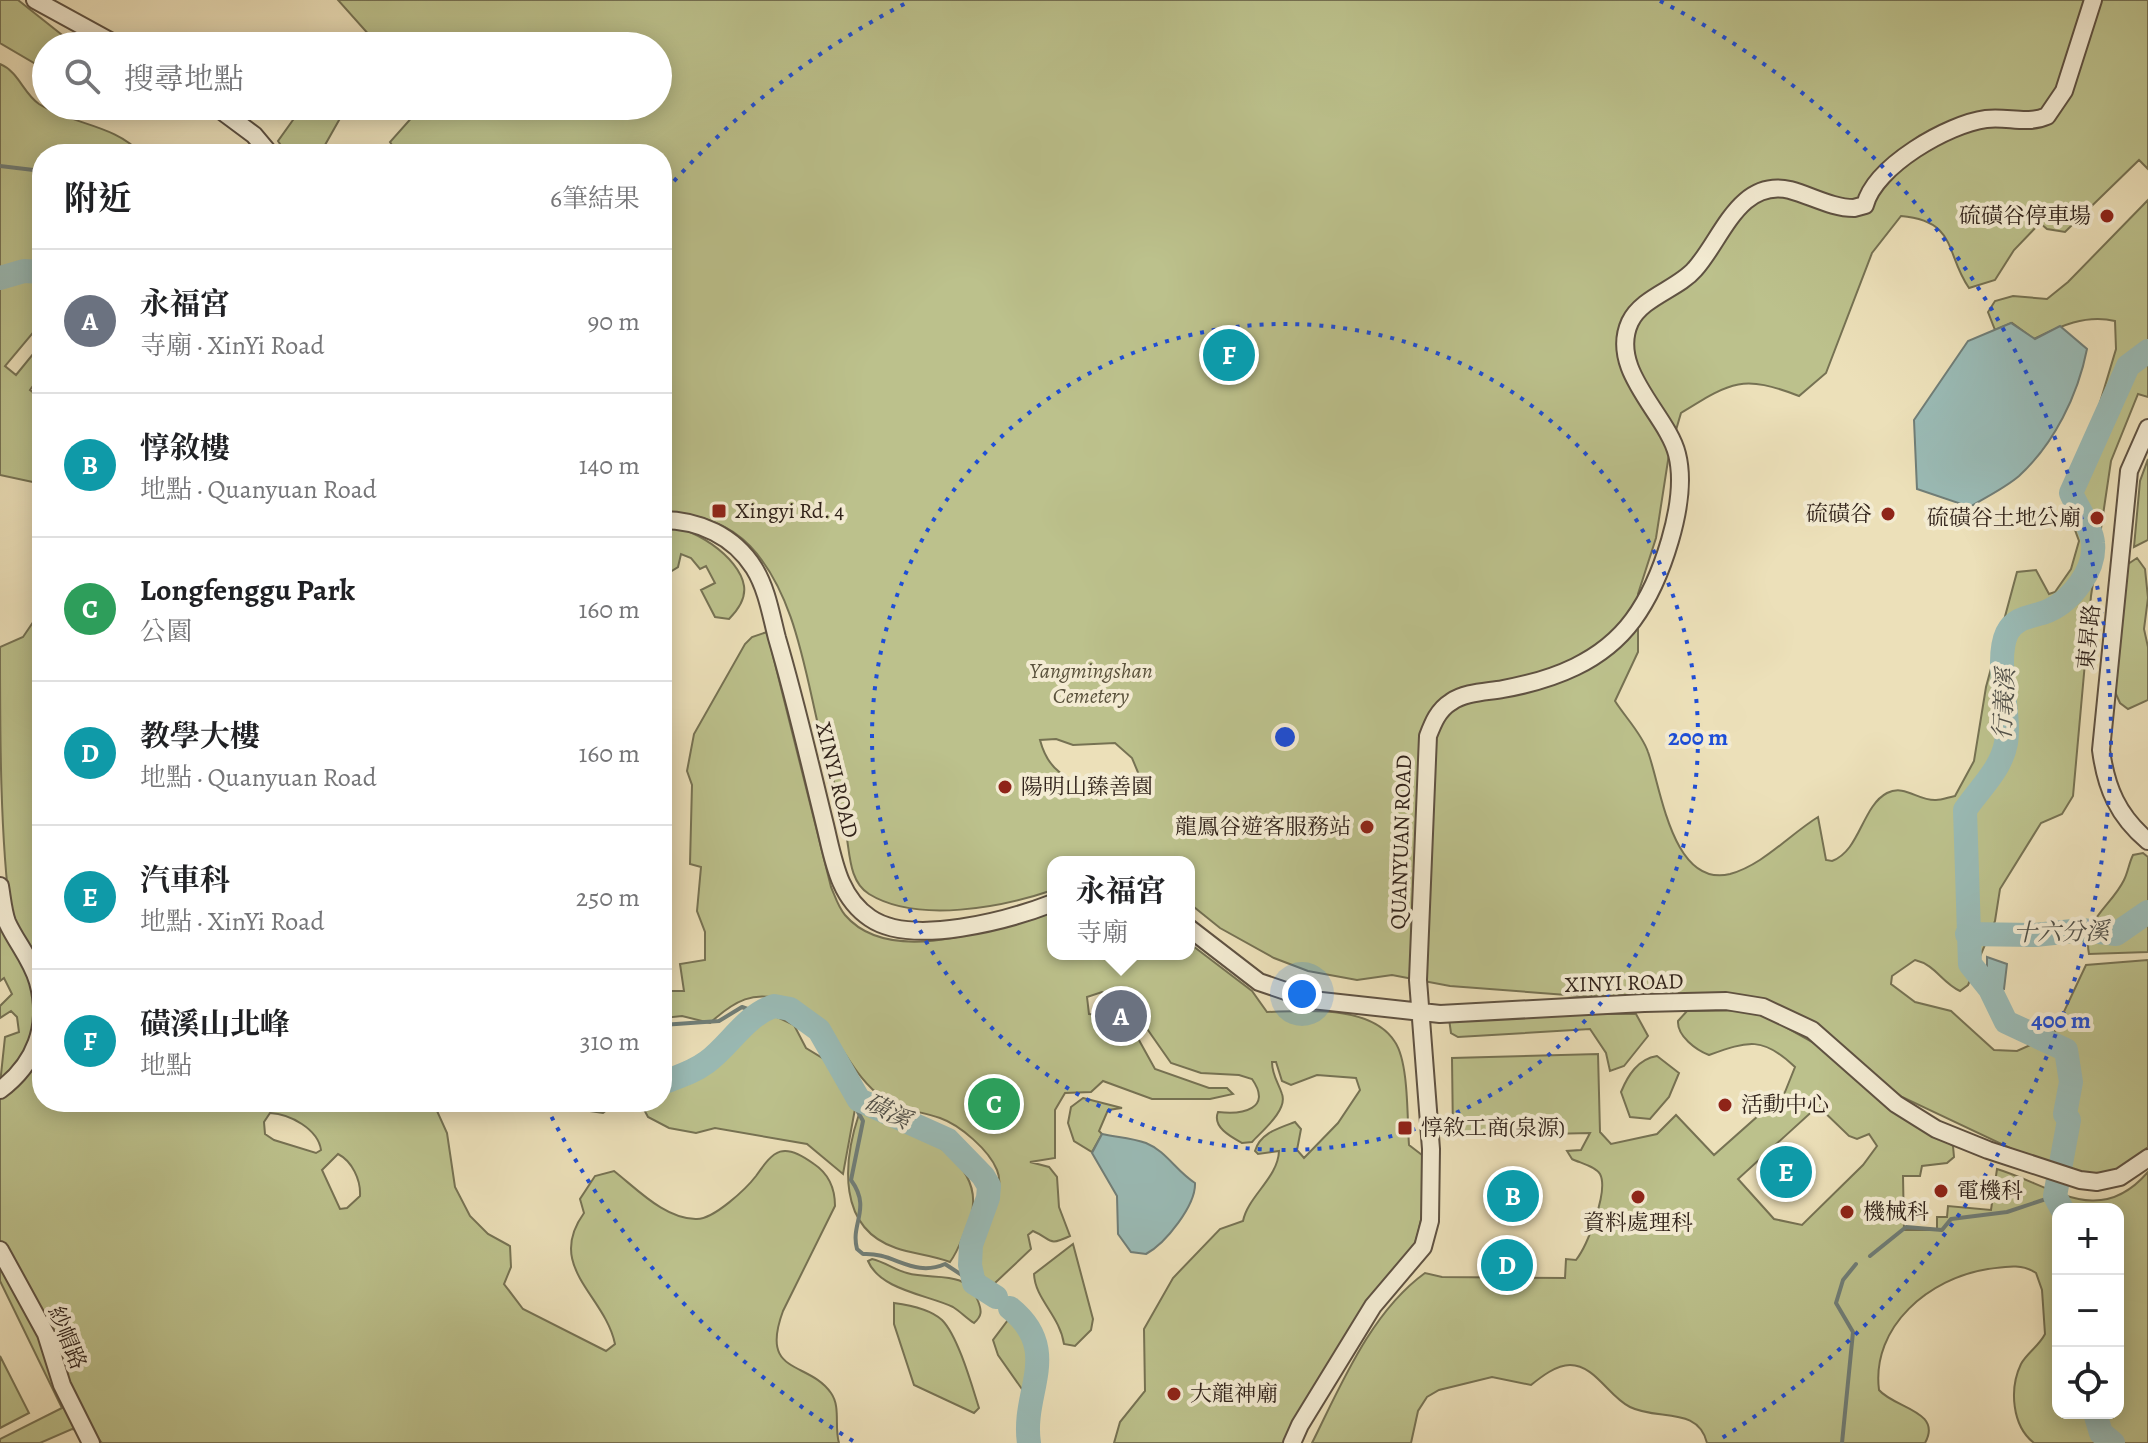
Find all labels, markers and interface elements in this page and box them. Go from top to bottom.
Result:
search box [32,32,672,120]
icon: search [60,54,104,98]
text: 搜尋地點 [124,59,244,99]
text: 附近 [64,175,132,222]
text: 6筆結果 [550,181,640,216]
place label: 硫磺谷停車場 [1959,201,2091,231]
marker: 硫磺谷停車場 [2098,207,2116,225]
text: 永福宮 [140,284,230,324]
text: A [82,304,98,339]
text: 90 m [588,304,640,339]
pin: F [1203,325,1255,385]
text: 寺廟 · XinYi Road [140,328,324,363]
text: 惇敘樓 [140,428,230,468]
text: B [82,448,98,483]
text: 140 m [579,448,640,483]
text: 地點 · Quanyuan Road [140,472,377,507]
place label: Xingyi Rd. 4 [735,496,844,526]
place label: 硫磺谷 [1806,499,1872,529]
marker: Xingyi Rd. 4 [710,502,728,520]
place label: 硫磺谷土地公廟 [1927,503,2081,533]
marker: 硫磺谷 [1879,505,1897,523]
marker: 硫磺谷土地公廟 [2088,509,2106,527]
text: Longfenggu Park [140,570,355,610]
text: C [82,592,98,627]
text: 160 m [578,592,640,627]
street label: 東昇路 [2071,603,2107,671]
text: 公園 [140,614,192,649]
park label: Yangmingshan Cemetery [1029,656,1153,711]
water label: 行義溪 [1986,664,2022,741]
text: 教學大樓 [140,716,260,756]
street label: XINYI ROAD [808,719,866,841]
text: 200 m [1668,721,1728,753]
centre of rings [1271,723,1299,751]
text: D [81,736,99,771]
text: 160 m [578,736,640,771]
street label: QUANYUAN ROAD [1383,754,1419,930]
text: 地點 · Quanyuan Road [140,760,377,795]
place label: 陽明山臻善園 [1021,772,1153,802]
marker: 陽明山臻善園 [996,778,1014,796]
place label: 龍鳳谷遊客服務站 [1175,812,1351,842]
marker: 龍鳳谷遊客服務站 [1358,818,1376,836]
popup [1047,856,1195,960]
text: 汽車科 [140,860,230,900]
text: 永福宮 [1076,871,1166,911]
text: E [82,880,98,915]
text: 250 m [576,880,640,915]
text: 地點 · XinYi Road [140,904,324,939]
text: 寺廟 [1076,915,1128,950]
water label: 十六分溪 [2013,915,2112,949]
street label: XINYI ROAD [1564,966,1684,1000]
your location [1282,974,1322,1014]
pin: A [1095,986,1147,1046]
text: 磺溪山北峰 [140,1004,290,1044]
text: 400 m [2031,1004,2091,1036]
text: F [83,1024,97,1059]
text: 310 m [580,1024,640,1059]
text: 地點 [140,1048,192,1083]
pin: C [968,1074,1020,1134]
water label: 磺溪 [859,1086,919,1138]
place label: 活動中心 [1741,1090,1829,1120]
marker: 活動中心 [1716,1096,1734,1114]
place label: 惇敘工商(泉源) [1421,1113,1565,1143]
marker: 惇敘工商(泉源) [1396,1119,1414,1137]
pin: E [1760,1142,1812,1202]
pin: B [1487,1166,1539,1226]
place label: 電機科 [1957,1176,2023,1206]
marker: 電機科 [1932,1182,1950,1200]
marker: 資料處理科 [1629,1188,1647,1206]
place label: 機械科 [1863,1197,1929,1227]
marker: 機械科 [1838,1203,1856,1221]
map controls [2052,1203,2124,1419]
button: + [2052,1203,2124,1275]
place label: 資料處理科 [1583,1208,1693,1238]
pin: D [1481,1235,1533,1295]
button: − [2052,1275,2124,1347]
street label: 紗帽路 [41,1302,93,1374]
button: locate [2052,1347,2124,1419]
place label: 大龍神廟 [1190,1379,1278,1409]
marker: 大龍神廟 [1165,1385,1183,1403]

